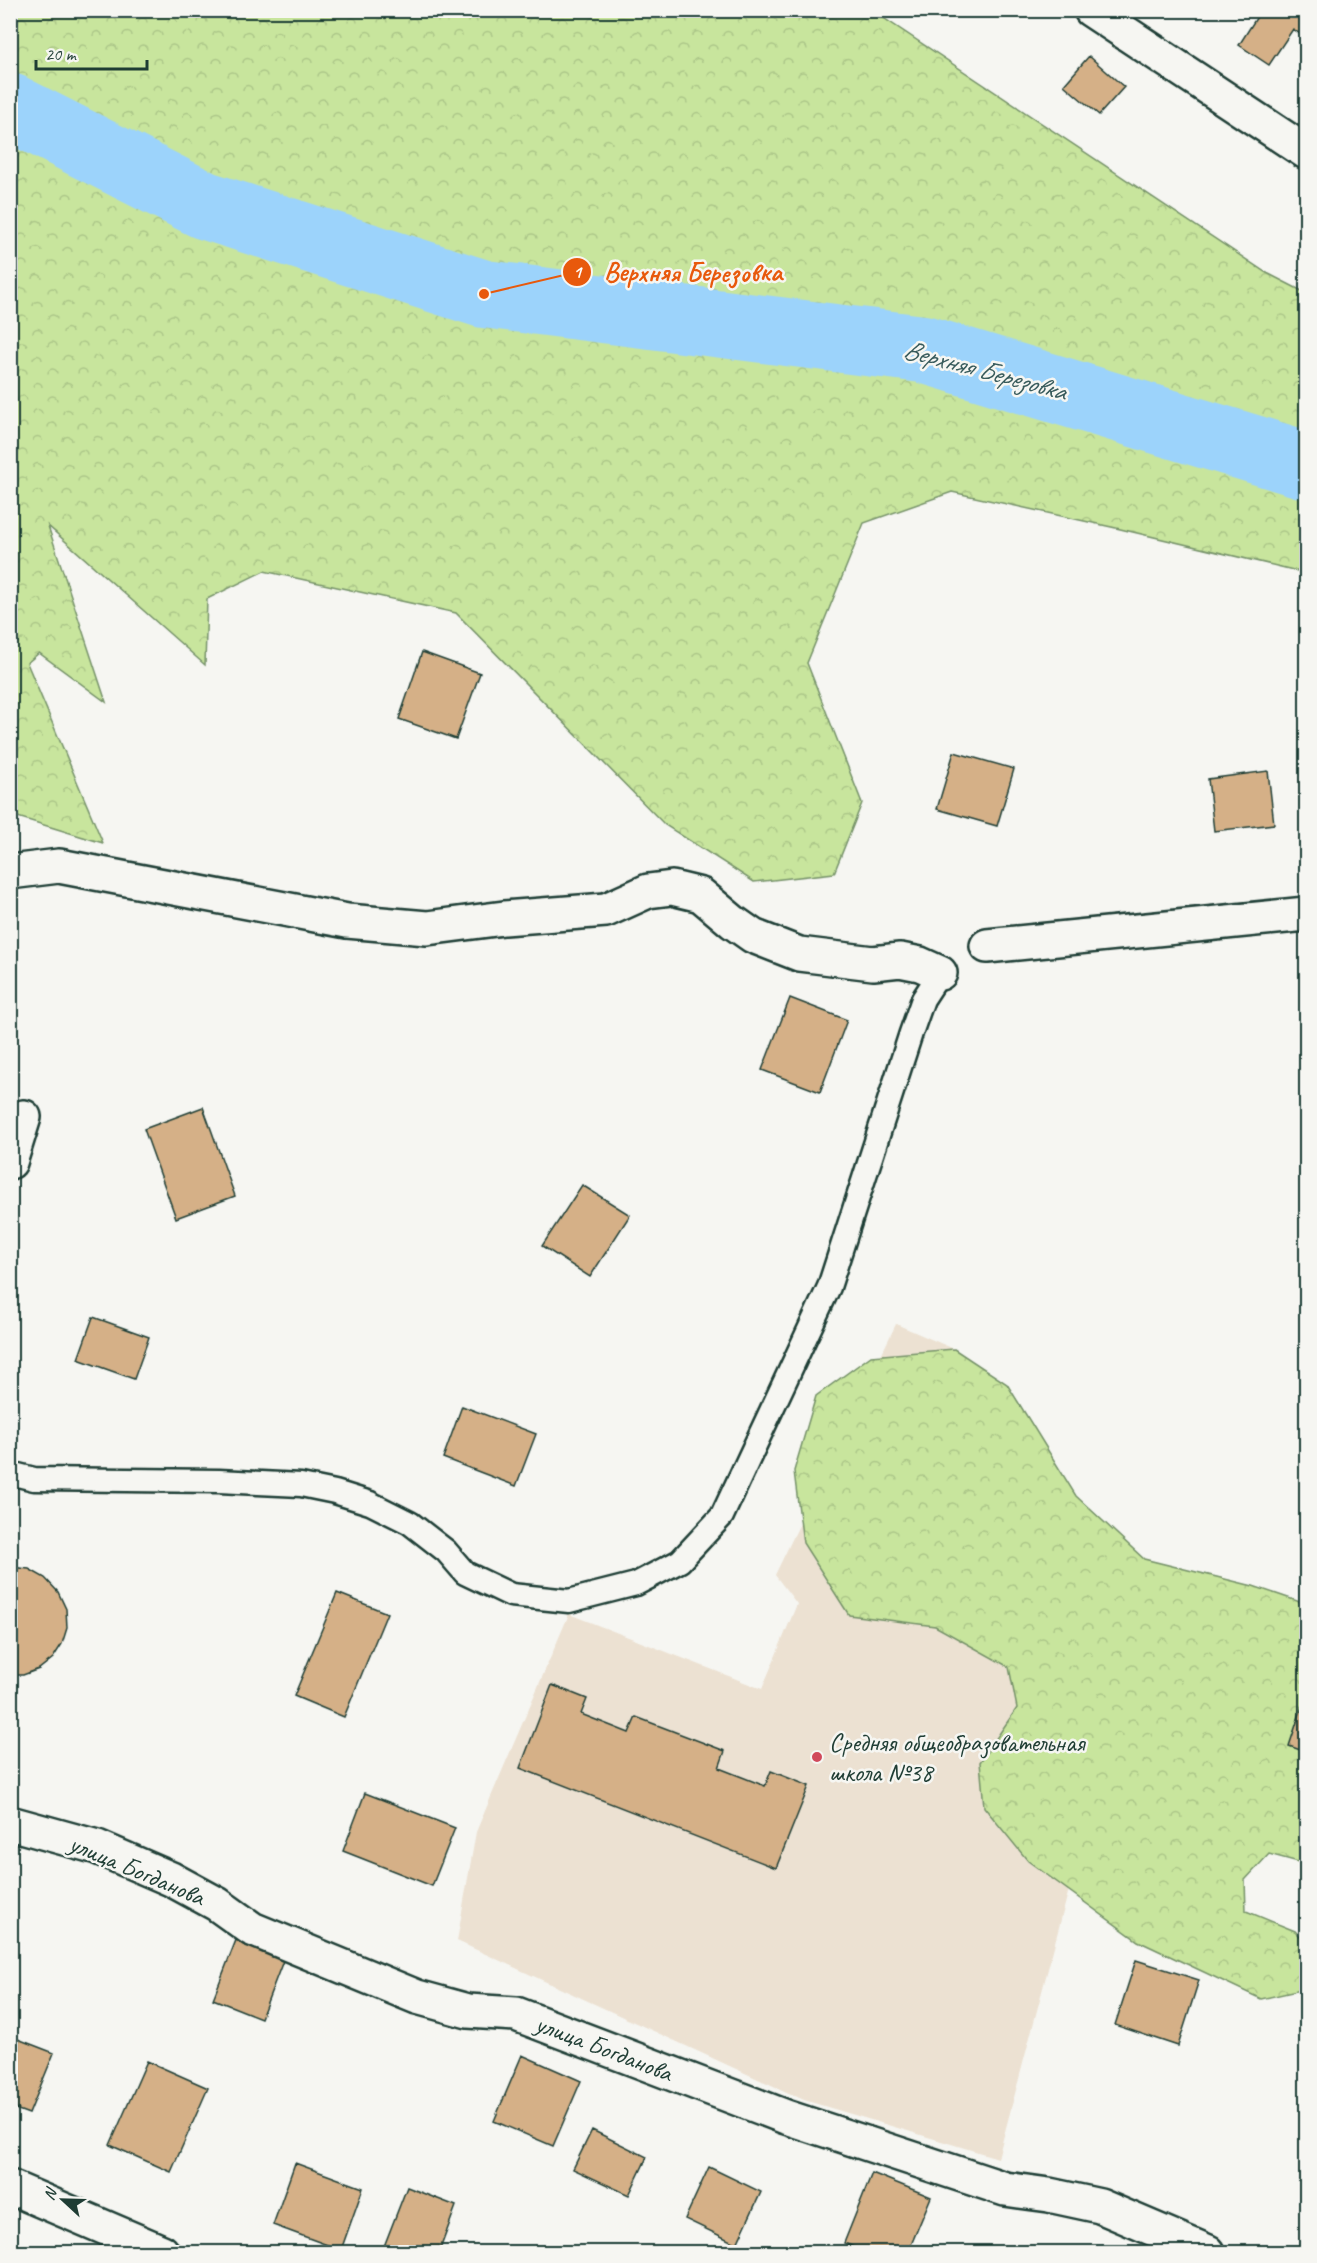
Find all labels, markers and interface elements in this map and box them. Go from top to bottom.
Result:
scale bar [36,33,147,71]
text: 20 m [45,43,78,65]
callout: Верхняя Березовка [562,249,794,294]
text: Верхняя Березовка [604,255,784,289]
text: 1 [573,261,583,283]
water label: Верхняя Березовка [900,332,1072,409]
place label: Средняя общеобразовательная школа №38 [829,1726,1086,1789]
marker: Средняя общеобразовательная школа №38 [810,1750,824,1764]
street label: улица Богданова [62,1826,211,1914]
street label: улица Богданова [529,2006,679,2090]
north arrow [33,2170,93,2230]
text: N [39,2184,62,2203]

